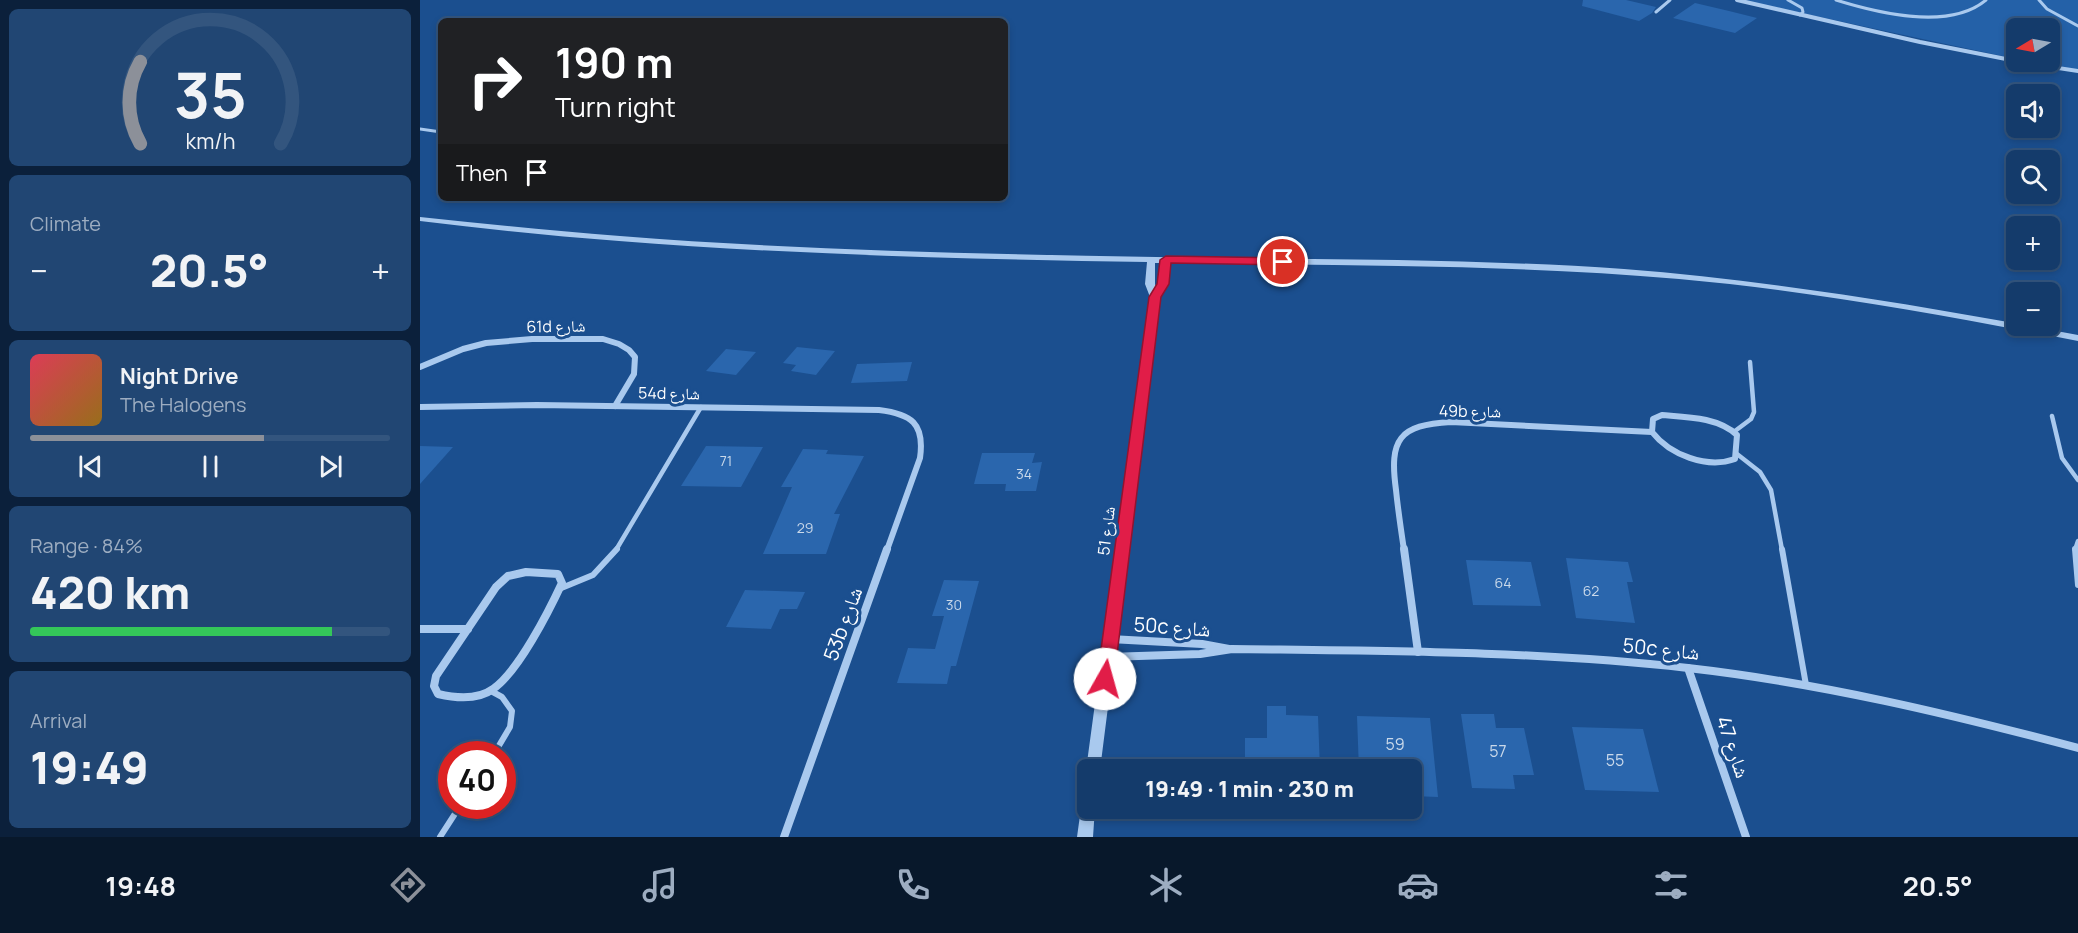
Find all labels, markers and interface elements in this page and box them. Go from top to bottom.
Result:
north arrow [2006,18,2060,72]
map controls [2006,18,2060,336]
text: 190 m [555,33,673,91]
icon: right [456,42,534,120]
text: 35 [174,51,246,137]
button: sound [2006,84,2060,138]
text: Turn right [555,88,676,125]
text: km/h [185,127,235,156]
button: search [2006,150,2060,204]
icon: arrive [520,156,553,189]
text: Then [456,158,508,188]
text: Climate [30,210,101,237]
button: + [2006,216,2060,270]
pin [1257,236,1308,287]
text: 20.5° [150,239,269,301]
icon: arrive [1266,245,1299,278]
text: − [30,248,48,293]
text: + [371,248,390,293]
button: − [2006,282,2060,336]
street label: 61d شارع [526,314,586,338]
text: Night Drive [120,361,239,391]
street label: 54d شارع [638,381,700,405]
text: The Halogens [120,391,246,418]
street label: 49b شارع [1439,399,1501,423]
icon: previous [74,450,107,483]
icon: pause [194,450,227,483]
icon: next [314,450,347,483]
house number: 71 [720,451,732,470]
house number: 34 [1016,464,1032,483]
street label: شارع 51 [1092,505,1120,557]
house number: 29 [797,518,813,537]
text: Range · 84% [30,532,143,559]
text: 420 km [30,561,190,623]
house number: 64 [1495,573,1511,592]
house number: 62 [1583,581,1599,600]
street label: 53b شارع [817,583,868,664]
house number: 30 [946,595,962,614]
street label: 50c شارع [1133,610,1211,643]
street label: 50c شارع [1621,631,1701,666]
position arrow [1073,647,1137,711]
text: Arrival [30,707,87,734]
street label: شارع 47 [1710,712,1757,781]
house number: 59 [1385,733,1405,755]
text: 19:49 [30,736,149,798]
house number: 57 [1489,740,1507,762]
speed limit sign: 40 [438,741,516,819]
house number: 55 [1606,749,1624,771]
text: 19:49 · 1 min · 230 m [1145,774,1354,804]
icon: directions [387,864,429,906]
icon: music [639,864,681,906]
icon: phone [892,864,934,906]
icon: climate [1145,864,1187,906]
icon: car [1397,864,1439,906]
icon: filters [1650,864,1692,906]
text: 19:48 [105,867,176,904]
text: 20.5° [1903,867,1973,904]

